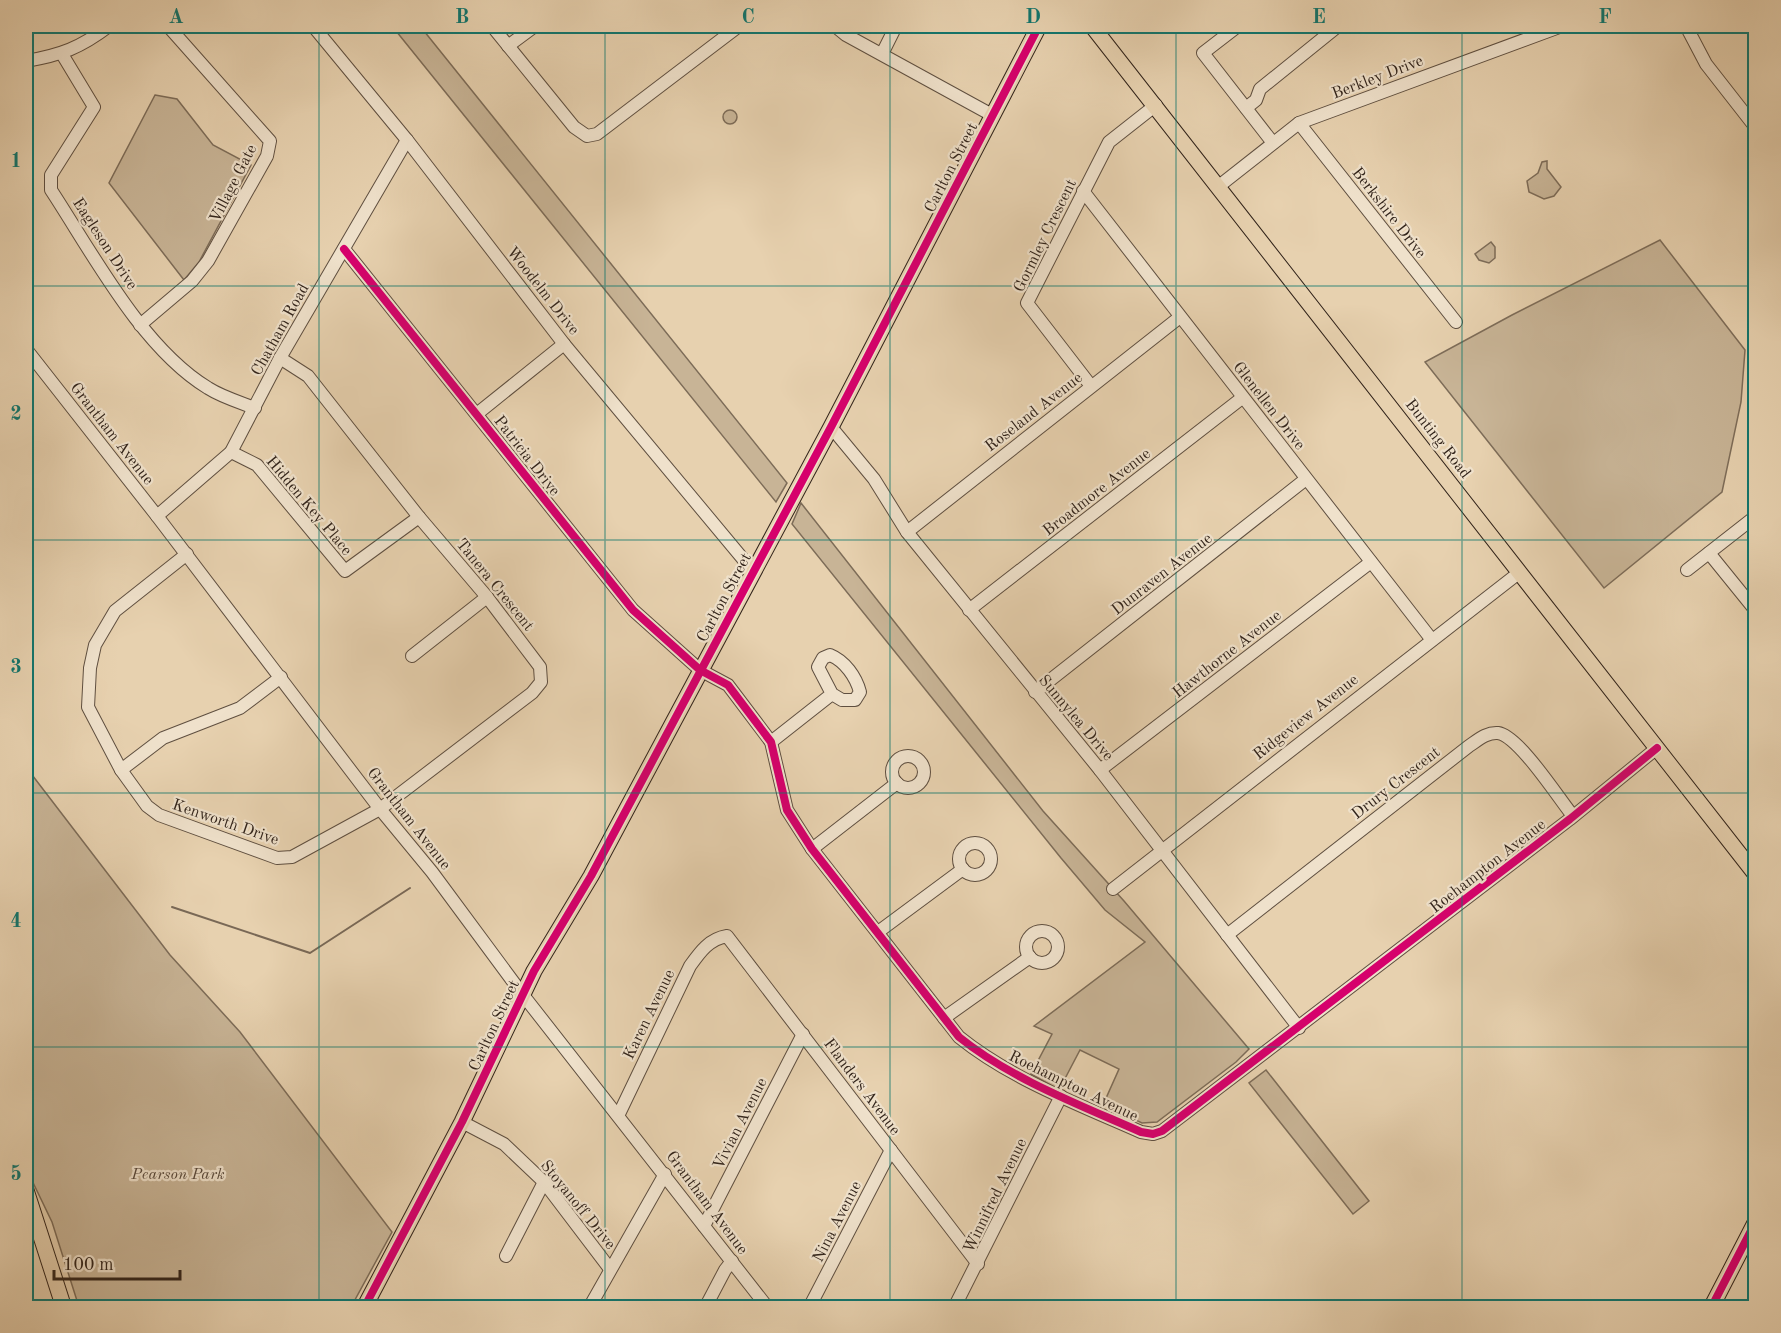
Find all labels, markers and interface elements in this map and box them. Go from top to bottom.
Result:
text: A [168,8,184,28]
text: B [455,8,469,28]
text: C [741,8,755,28]
text: D [1025,8,1041,28]
text: E [1312,8,1326,28]
text: F [1598,8,1612,28]
street label: Berkley Drive [1330,53,1426,103]
street label: Carlton Street [922,120,981,215]
street label: Village Gate [207,142,260,226]
text: 1 [10,152,22,172]
street label: Berkshire Drive [1348,165,1429,262]
street label: Gormley Crescent [1012,177,1080,295]
street label: Eagleson Drive [69,195,140,293]
street label: Woodelm Drive [503,244,582,338]
street label: Chatham Road [249,281,313,379]
street label: Glenellen Drive [1229,359,1308,453]
street label: Roseland Avenue [983,370,1086,455]
street label: Grantham Avenue [67,380,156,488]
street label: Bunting Road [1402,397,1473,482]
text: 2 [10,405,22,425]
street label: Patricia Drive [490,413,562,499]
street label: Broadmore Avenue [1040,446,1154,539]
street label: Hidden Key Place [262,454,354,559]
street label: Dunraven Avenue [1109,531,1215,619]
street label: Tanera Crescent [452,536,537,635]
street label: Carlton Street [695,550,755,645]
street label: Hawthorne Avenue [1170,607,1284,702]
text: 3 [10,658,22,678]
street label: Sunnylea Drive [1035,672,1116,764]
street label: Ridgeview Avenue [1251,672,1362,763]
street label: Drury Crescent [1349,744,1444,823]
street label: Grantham Avenue [364,765,453,873]
street label: Kenworth Drive [170,797,281,849]
street label: Roehampton Avenue [1427,817,1549,917]
text: 4 [10,912,22,932]
street label: Karen Avenue [621,967,678,1062]
street label: Carlton Street [467,977,523,1074]
street label: Flanders Avenue [820,1036,903,1138]
street label: Roehampton Avenue [1006,1049,1140,1125]
street label: Vivian Avenue [711,1075,771,1172]
street label: Winnifred Avenue [961,1136,1030,1256]
street label: Grantham Avenue [662,1149,750,1258]
street label: Stoyanoff Drive [537,1158,618,1253]
text: 5 [10,1164,22,1185]
park label: Pearson Park [130,1167,225,1183]
street label: Nina Avenue [811,1179,865,1265]
scale bar [54,1243,180,1281]
text: 100 m [63,1256,114,1274]

